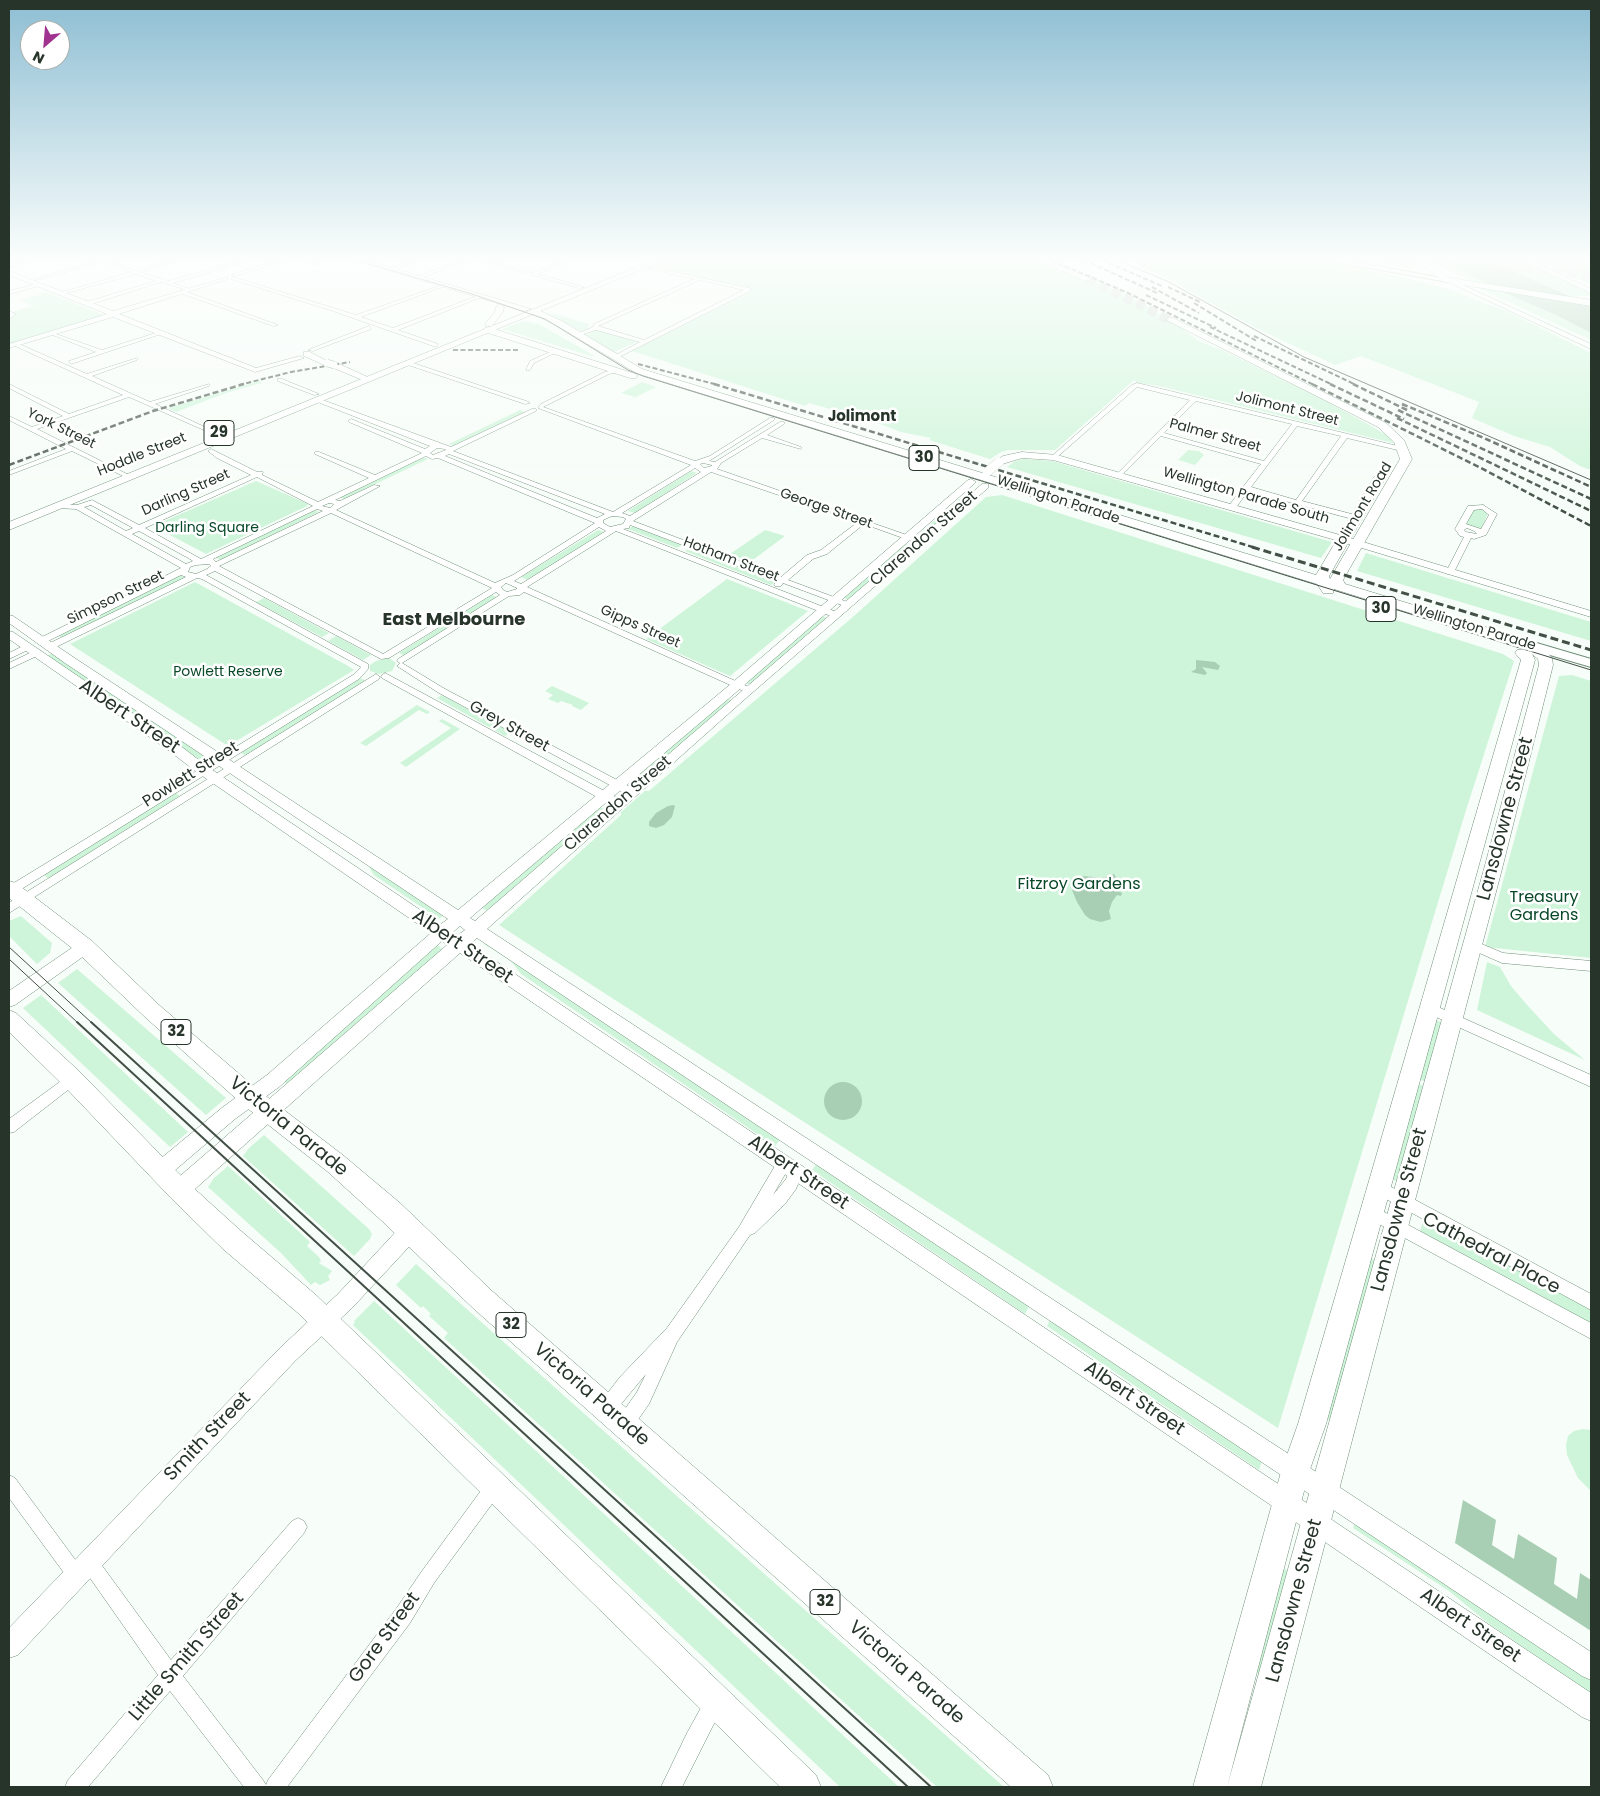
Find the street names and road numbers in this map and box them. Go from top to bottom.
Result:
street label: Jolimont Street [1234,388,1340,430]
street label: York Street [24,405,98,453]
street label: Palmer Street [1167,416,1263,456]
road number: 29 [204,420,234,446]
street label: Hoddle Street [95,430,189,480]
road number: 30 [909,446,939,470]
street label: Jolimont Road [1330,459,1396,555]
street label: Wellington Parade South [1161,464,1331,528]
street label: Darling Street [139,466,233,520]
street label: Wellington Parade [994,472,1122,528]
street label: George Street [778,485,874,533]
street label: Clarendon Street [867,487,981,591]
street label: Hotham Street [681,534,781,586]
street label: Simpson Street [65,567,167,629]
road number: 30 [1366,596,1396,622]
street label: Wellington Parade [1410,601,1538,655]
street label: Gipps Street [598,602,682,652]
street label: Albert Street [74,675,184,759]
street label: Grey Street [466,697,552,757]
street label: Lansdowne Street [1473,735,1539,903]
street label: Powlett Street [140,738,242,812]
street label: Clarendon Street [561,752,675,856]
street label: Albert Street [407,905,517,989]
road number: 32 [161,1020,191,1044]
street label: Victoria Parade [224,1072,352,1182]
street label: Lansdowne Street [1367,1126,1433,1294]
street label: Albert Street [743,1131,853,1215]
street label: Cathedral Place [1418,1208,1564,1300]
road number: 32 [496,1312,526,1338]
street label: Victoria Parade [528,1338,654,1452]
street label: Albert Street [1079,1357,1189,1441]
street label: Smith Street [160,1388,256,1486]
street label: Lansdowne Street [1262,1517,1328,1685]
street label: Albert Street [1415,1584,1525,1668]
street label: Little Smith Street [125,1588,249,1726]
street label: Gore Street [344,1588,426,1688]
road number: 32 [810,1590,840,1614]
street label: Victoria Parade [843,1616,969,1730]

